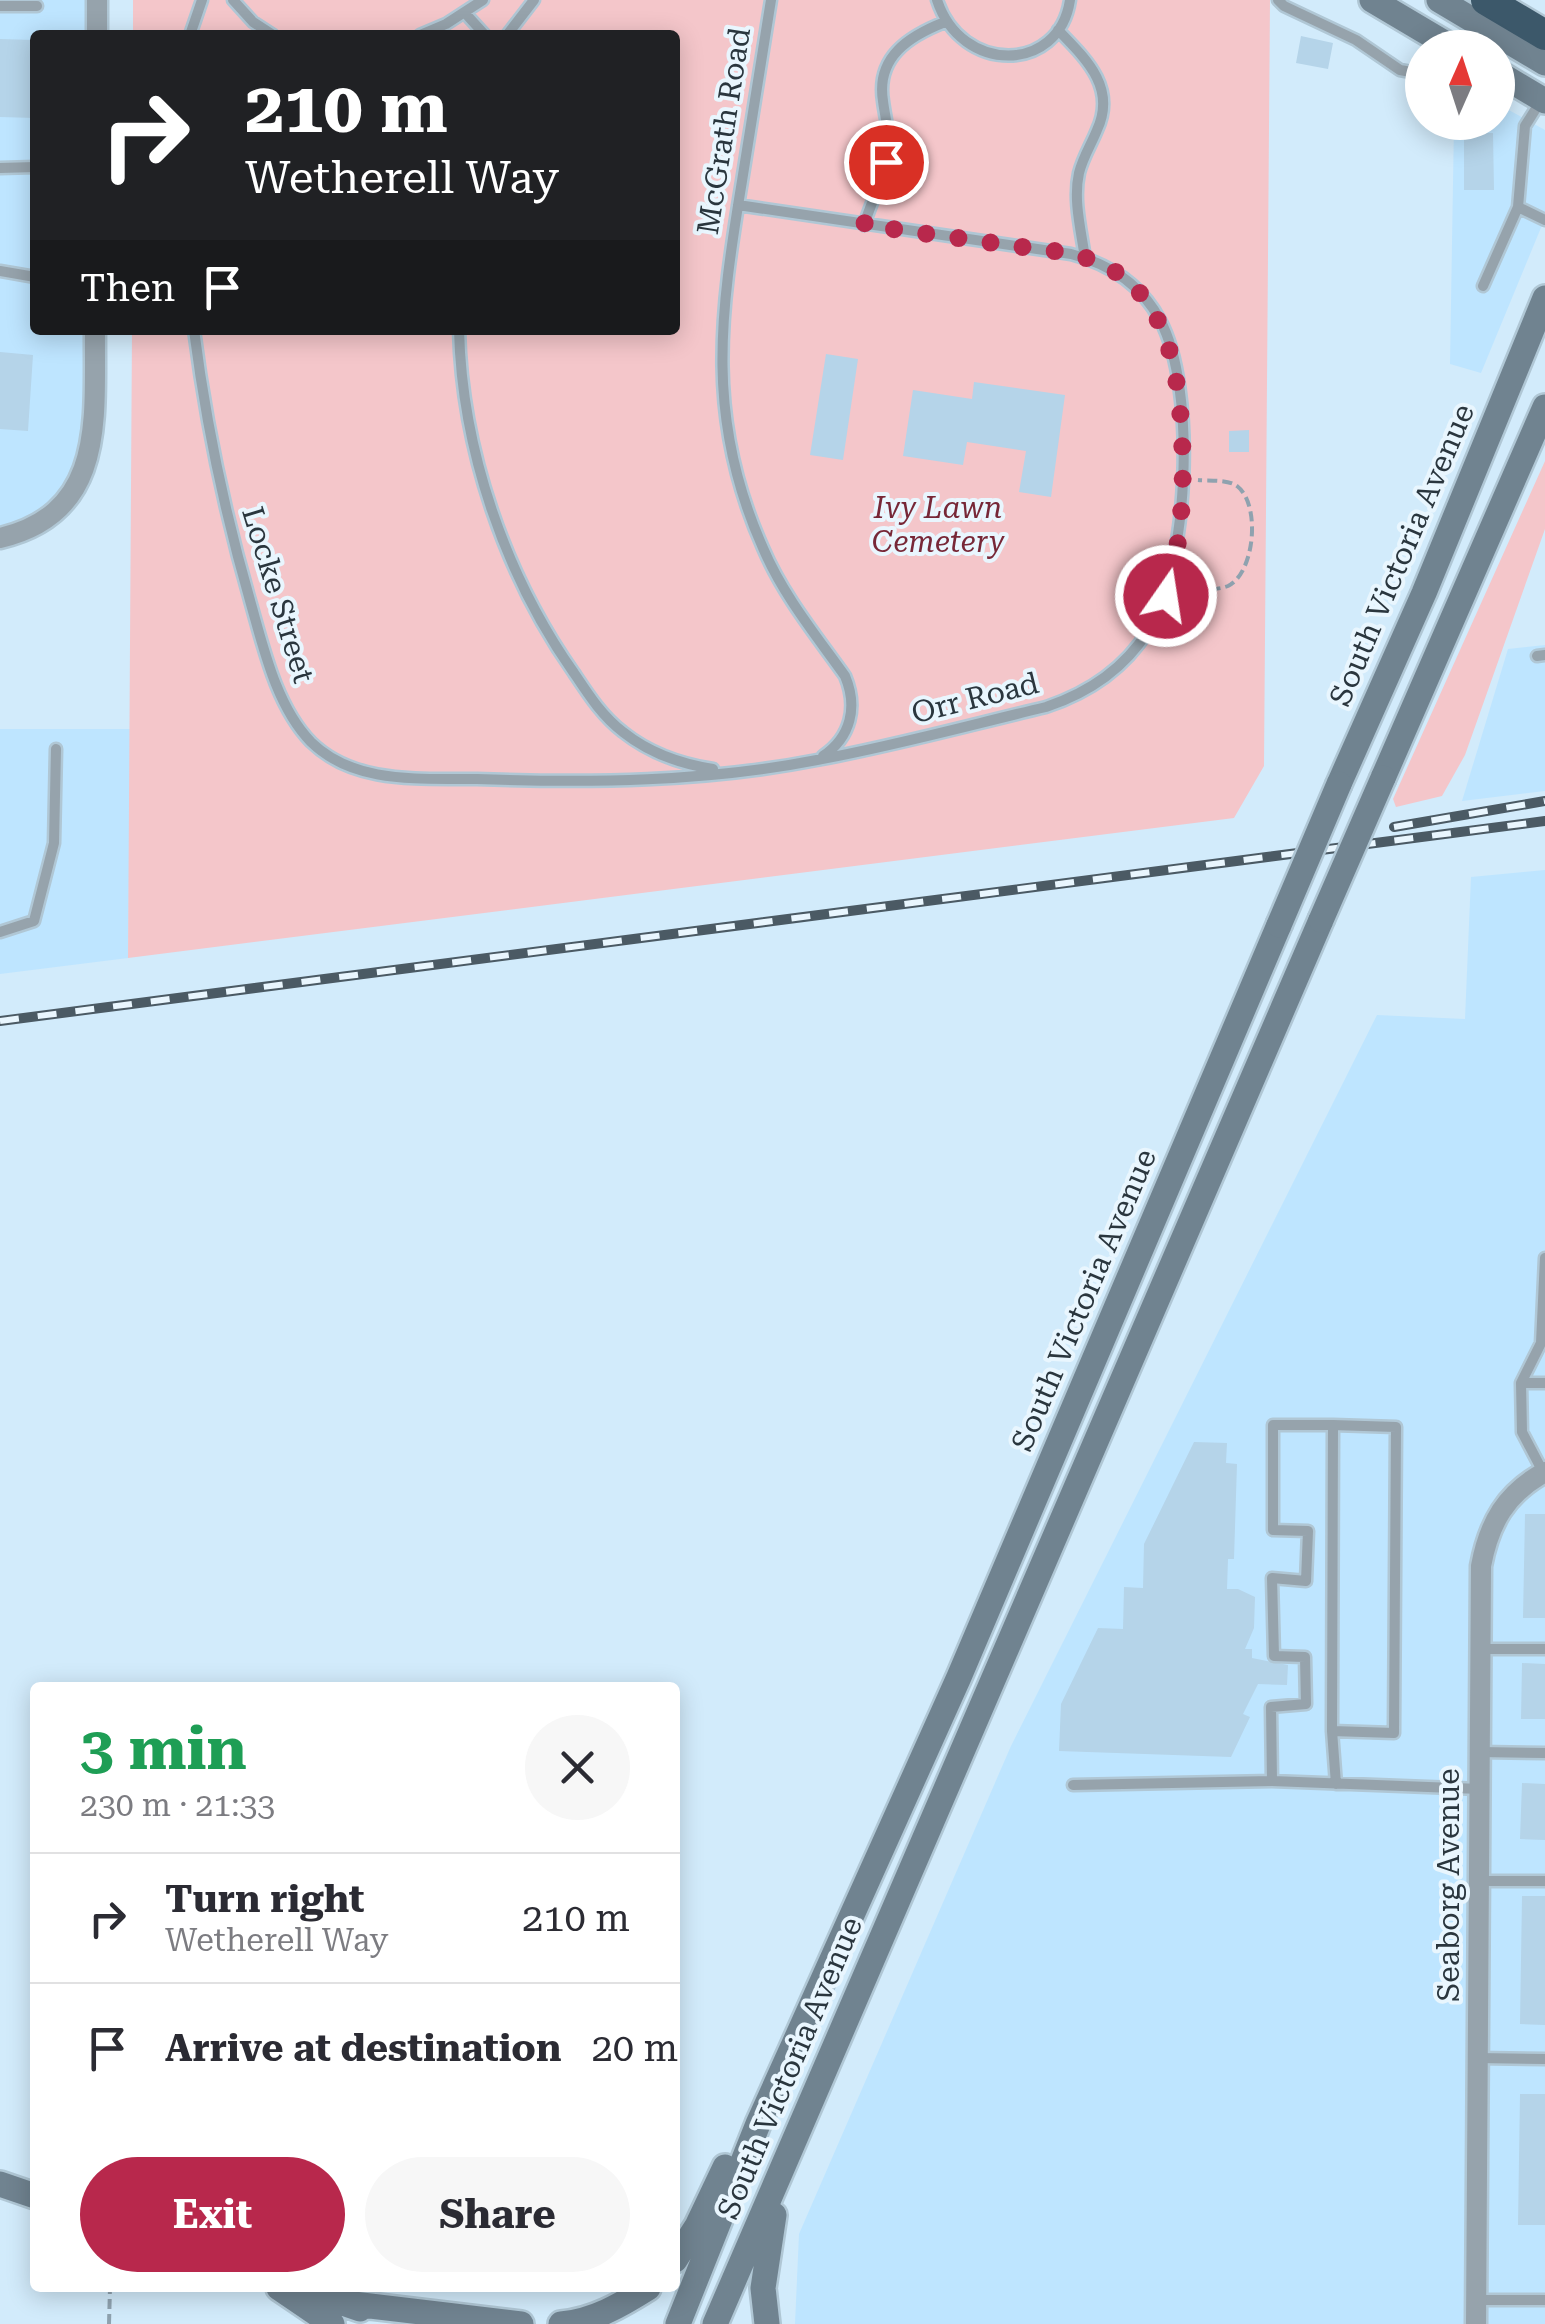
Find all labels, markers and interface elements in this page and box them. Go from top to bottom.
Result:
street label: McGrath Road [690,25,757,237]
north arrow [1405,30,1515,140]
map controls [1405,30,1515,140]
text: 210 m [245,67,448,149]
icon: right [80,70,210,200]
pin [844,120,929,205]
icon: arrive [859,135,914,190]
text: Wetherell Way [245,151,559,204]
icon: arrive [195,260,250,315]
text: Then [80,266,175,310]
street label: South Victoria Avenue [1322,399,1481,711]
park label: Ivy Lawn Cemetery [872,490,1005,559]
street label: Locke Street [235,503,322,687]
position arrow [1114,544,1218,648]
street label: Orr Road [908,665,1042,730]
street label: South Victoria Avenue [1004,1144,1163,1456]
text: 3 min [80,1713,247,1784]
button: close [525,1715,630,1820]
street label: Seaborg Avenue [1431,1768,1466,2002]
text: 230 m · 21:33 [80,1786,275,1824]
text: Turn right [165,1877,364,1921]
icon: right [80,1891,135,1946]
text: 210 m [522,1896,630,1940]
street label: South Victoria Avenue [710,1912,869,2224]
text: Wetherell Way [165,1921,388,1959]
icon: arrive [80,2021,135,2076]
text: Arrive at destination [165,2026,561,2070]
text: 20 m [591,2026,678,2070]
button: Exit [80,2157,345,2272]
button: Share [365,2157,630,2272]

